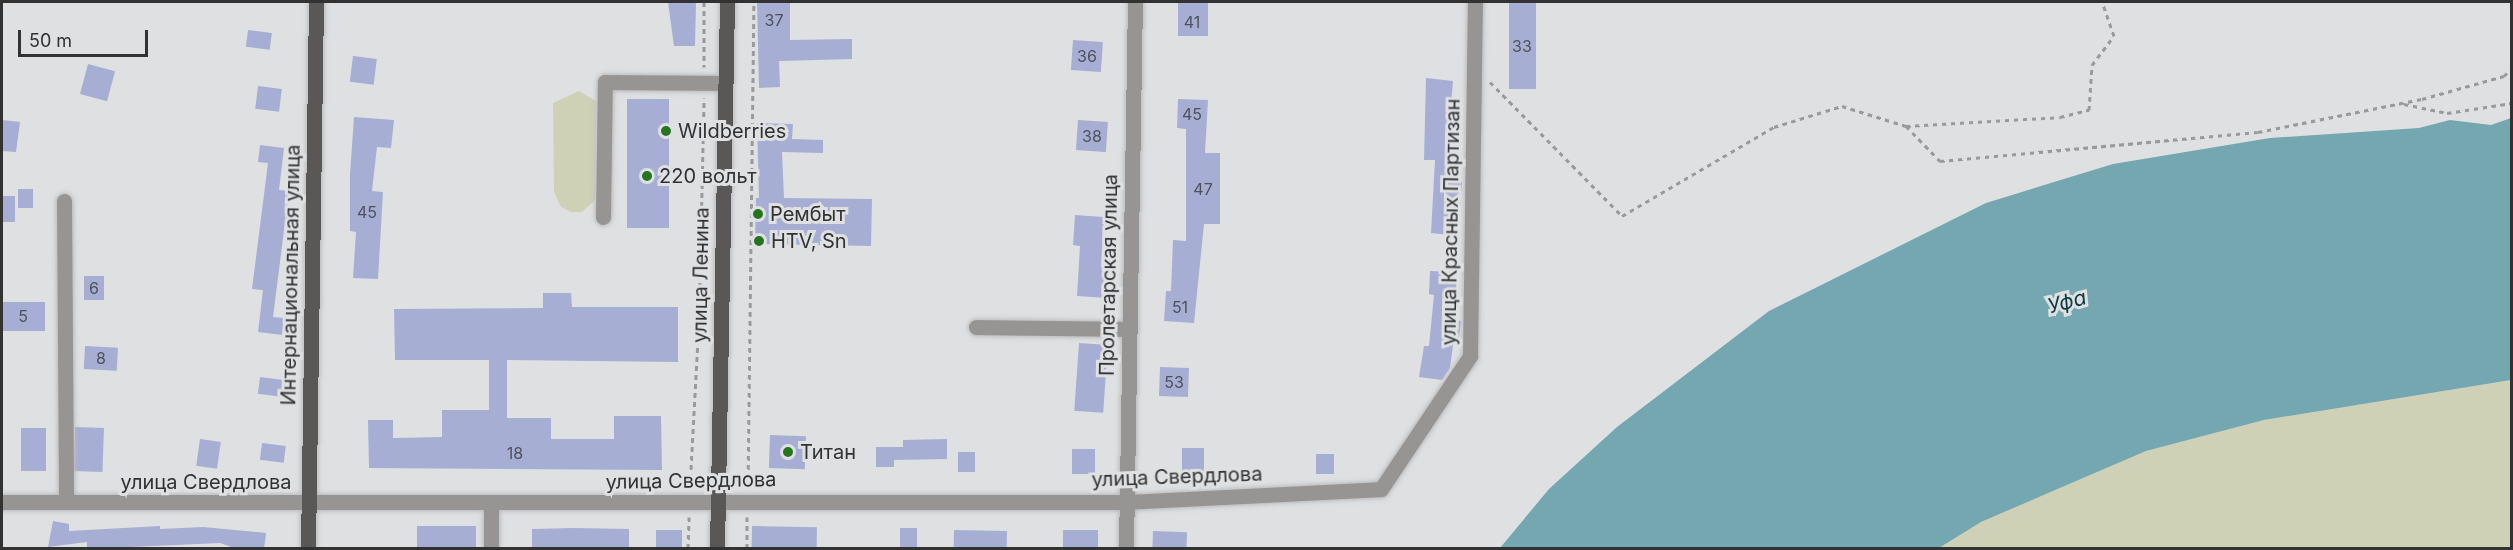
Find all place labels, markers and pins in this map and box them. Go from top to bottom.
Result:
place label: Wildberries [678,119,786,143]
marker: Wildberries [659,124,673,138]
place label: 220 вольт [659,164,757,188]
marker: 220 вольт [640,169,654,183]
place label: Рембыт [770,202,846,226]
marker: Рембыт [751,207,765,221]
place label: HTV, Sn [771,229,847,253]
marker: HTV, Sn [752,234,766,248]
place label: Титан [800,440,856,464]
marker: Титан [781,445,795,459]

